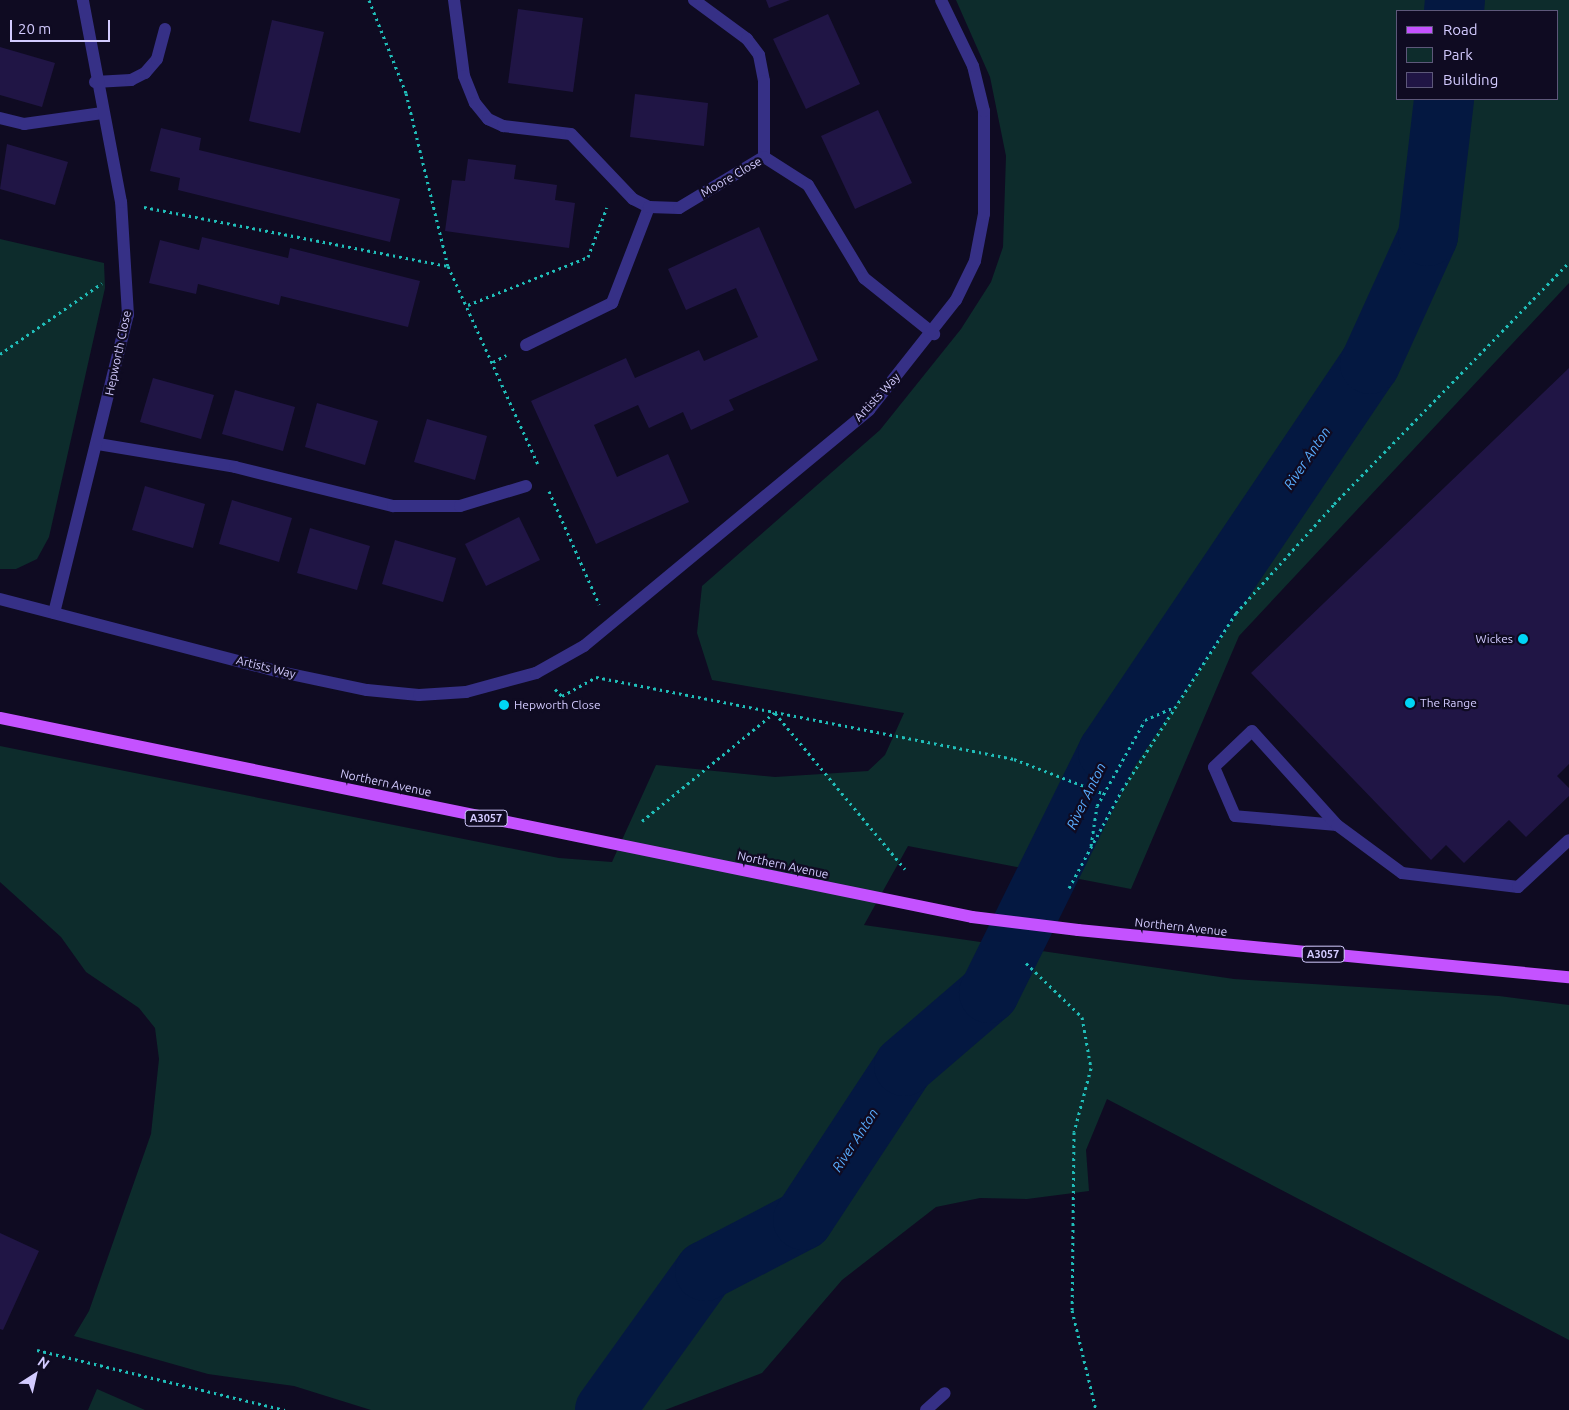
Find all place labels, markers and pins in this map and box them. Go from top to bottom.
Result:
place label: Wickes [1475,632,1513,646]
marker: Wickes [1517,633,1529,645]
place label: The Range [1420,696,1477,710]
marker: The Range [1404,697,1416,709]
place label: Hepworth Close [514,698,601,712]
marker: Hepworth Close [498,699,510,711]

